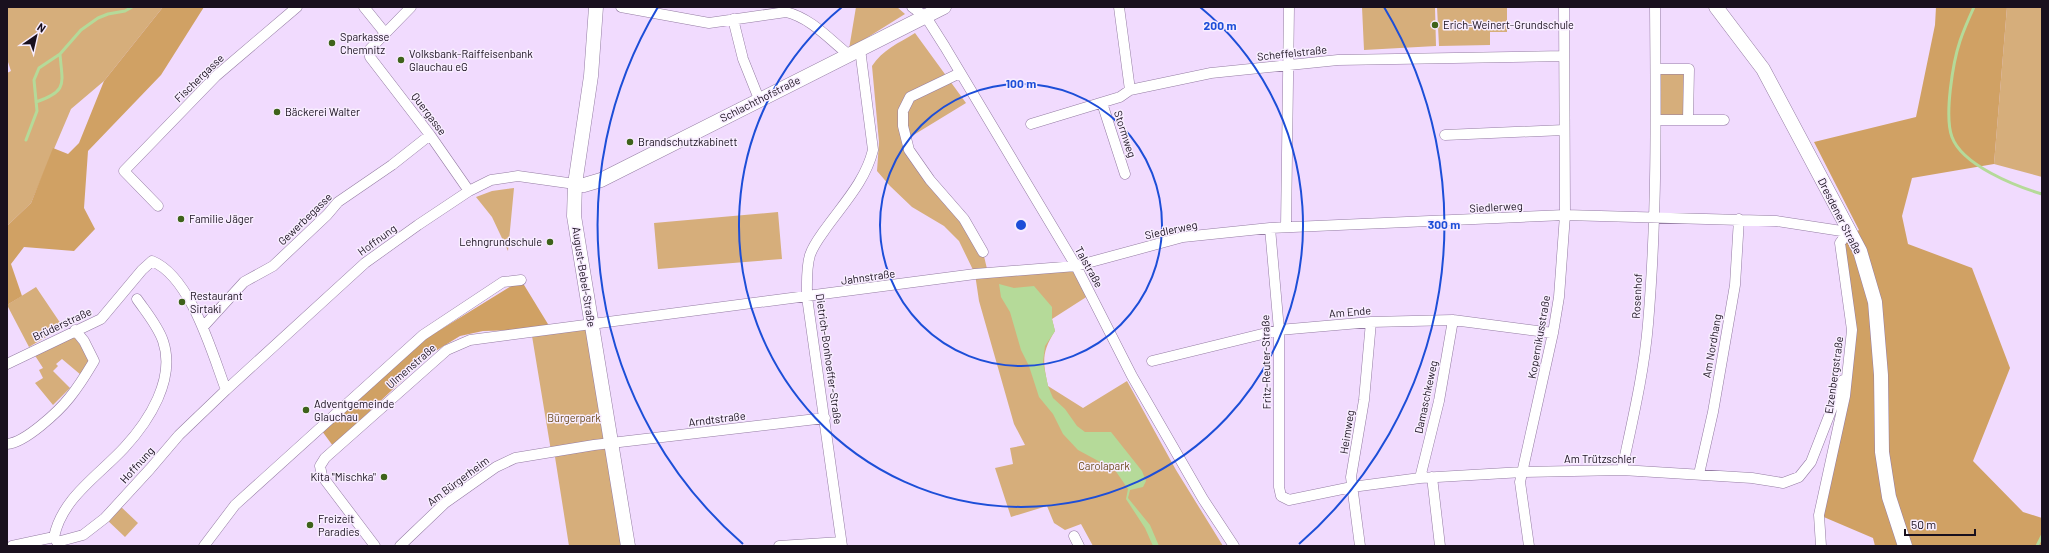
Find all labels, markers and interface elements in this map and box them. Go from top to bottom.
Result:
north arrow [16,16,56,56]
text: 200 m [1204,18,1236,32]
place label: Erich-Weinert-Grundschule [1443,18,1574,31]
text: N [35,20,49,35]
marker: Erich-Weinert-Grundschule [1430,20,1440,30]
place label: Sparkasse Chemnitz [340,30,390,56]
marker: Sparkasse Chemnitz [327,38,337,48]
street label: Scheffelstraße [1256,42,1328,63]
place label: Volksbank-Raiffeisenbank Glauchau eG [409,47,533,73]
street label: Fischergasse [171,51,226,104]
marker: Volksbank-Raiffeisenbank Glauchau eG [396,55,406,65]
street label: Schlachthofstraße [717,73,802,124]
text: 100 m [1006,76,1036,90]
street label: Quergasse [409,90,450,138]
place label: Bäckerei Walter [285,105,360,118]
marker: Bäckerei Walter [272,107,282,117]
street label: Stormweg [1112,109,1139,159]
place label: Brandschutzkabinett [638,135,738,148]
marker: Brandschutzkabinett [625,137,635,147]
street label: Dresdener Straße [1816,176,1865,256]
street label: Gewerbegasse [275,190,334,248]
street label: Siedlerweg [1469,199,1523,214]
place label: Familie Jäger [189,212,254,225]
marker: Familie Jäger [176,214,186,224]
text: 300 m [1428,217,1460,231]
centre of rings [1014,218,1028,232]
street label: Siedlerweg [1143,218,1198,241]
street label: Hoffnung [355,221,399,258]
street label: August-Bebel-Straße [570,226,599,328]
place label: Lehngrundschule [459,235,542,248]
marker: Lehngrundschule [545,237,555,247]
street label: Talstraße [1073,244,1106,290]
street label: Jahnstraße [840,266,896,287]
street label: Rosenhof [1629,273,1644,319]
place label: Restaurant Sirtaki [190,289,243,315]
street label: Dietrich-Bonhoeffer-Straße [814,293,845,425]
street label: Kopernikusstraße [1525,294,1552,380]
marker: Restaurant Sirtaki [177,297,187,307]
street label: Am Ende [1328,303,1372,320]
street label: Brüderstraße [30,304,93,343]
street label: Am Nordhang [1699,313,1724,379]
street label: Fritz-Reuter-Straße [1258,314,1273,409]
street label: Elzenbergstraße [1822,335,1845,415]
street label: Ulmenstraße [383,341,438,391]
street label: Damaschkeweg [1411,359,1440,435]
place label: Adventgemeinde Glauchau [314,397,395,423]
marker: Adventgemeinde Glauchau [301,405,311,415]
street label: Arndtstraße [688,409,746,428]
street label: Heimweg [1337,409,1356,455]
park label: Bürgerpark [547,411,601,424]
street label: Hoffnung [117,444,156,486]
street label: Am Trützschler [1564,452,1636,465]
street label: Am Bürgerheim [424,453,491,508]
park label: Carolapark [1078,459,1130,472]
place label: Kita "Mischka" [311,470,376,483]
marker: Kita "Mischka" [379,472,389,482]
scale bar [1905,511,1975,537]
place label: Freizeit Paradies [318,512,360,538]
text: 50 m [1911,517,1936,531]
marker: Freizeit Paradies [305,520,315,530]

